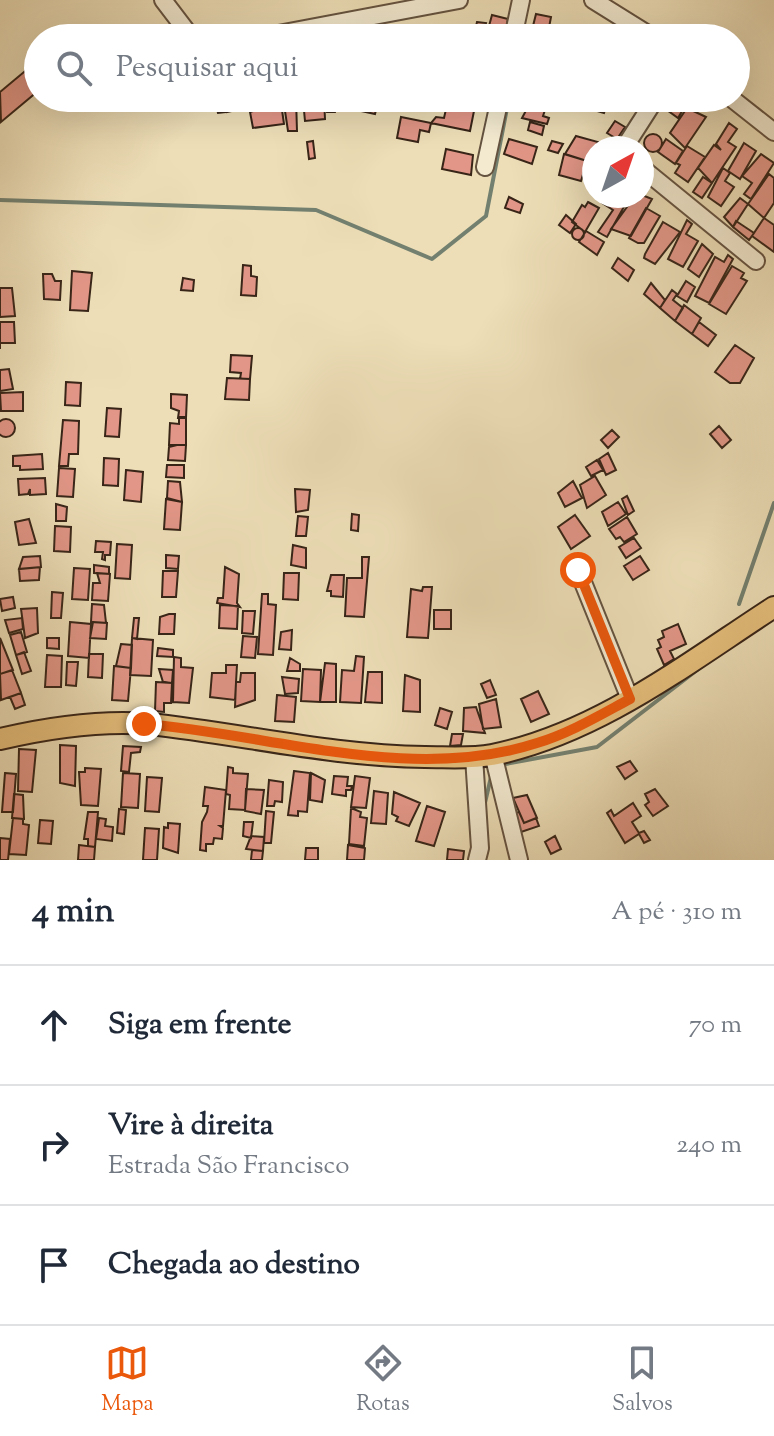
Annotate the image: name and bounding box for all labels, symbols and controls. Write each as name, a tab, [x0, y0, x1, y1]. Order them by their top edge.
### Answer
search box	[24, 24, 750, 112]
icon: search	[52, 46, 96, 90]
text: Pesquisar aqui	[116, 47, 298, 90]
north arrow	[582, 136, 654, 208]
route start	[560, 552, 596, 588]
route end	[126, 706, 162, 742]
text: 4 min	[32, 888, 114, 937]
text: A pé · 310 m	[611, 894, 742, 931]
icon: ahead	[32, 1003, 76, 1047]
text: Siga em frente	[108, 1004, 292, 1047]
text: 70 m	[689, 1007, 742, 1044]
text: Vire à direita	[108, 1105, 274, 1148]
icon: right	[32, 1123, 76, 1167]
text: 240 m	[676, 1127, 742, 1164]
text: Estrada São Francisco	[108, 1148, 349, 1185]
icon: arrive	[32, 1243, 76, 1287]
text: Chegada ao destino	[108, 1244, 360, 1287]
tab: Mapa	[101, 1341, 154, 1421]
tab: Rotas	[356, 1341, 410, 1421]
tab: Salvos	[612, 1341, 673, 1421]

